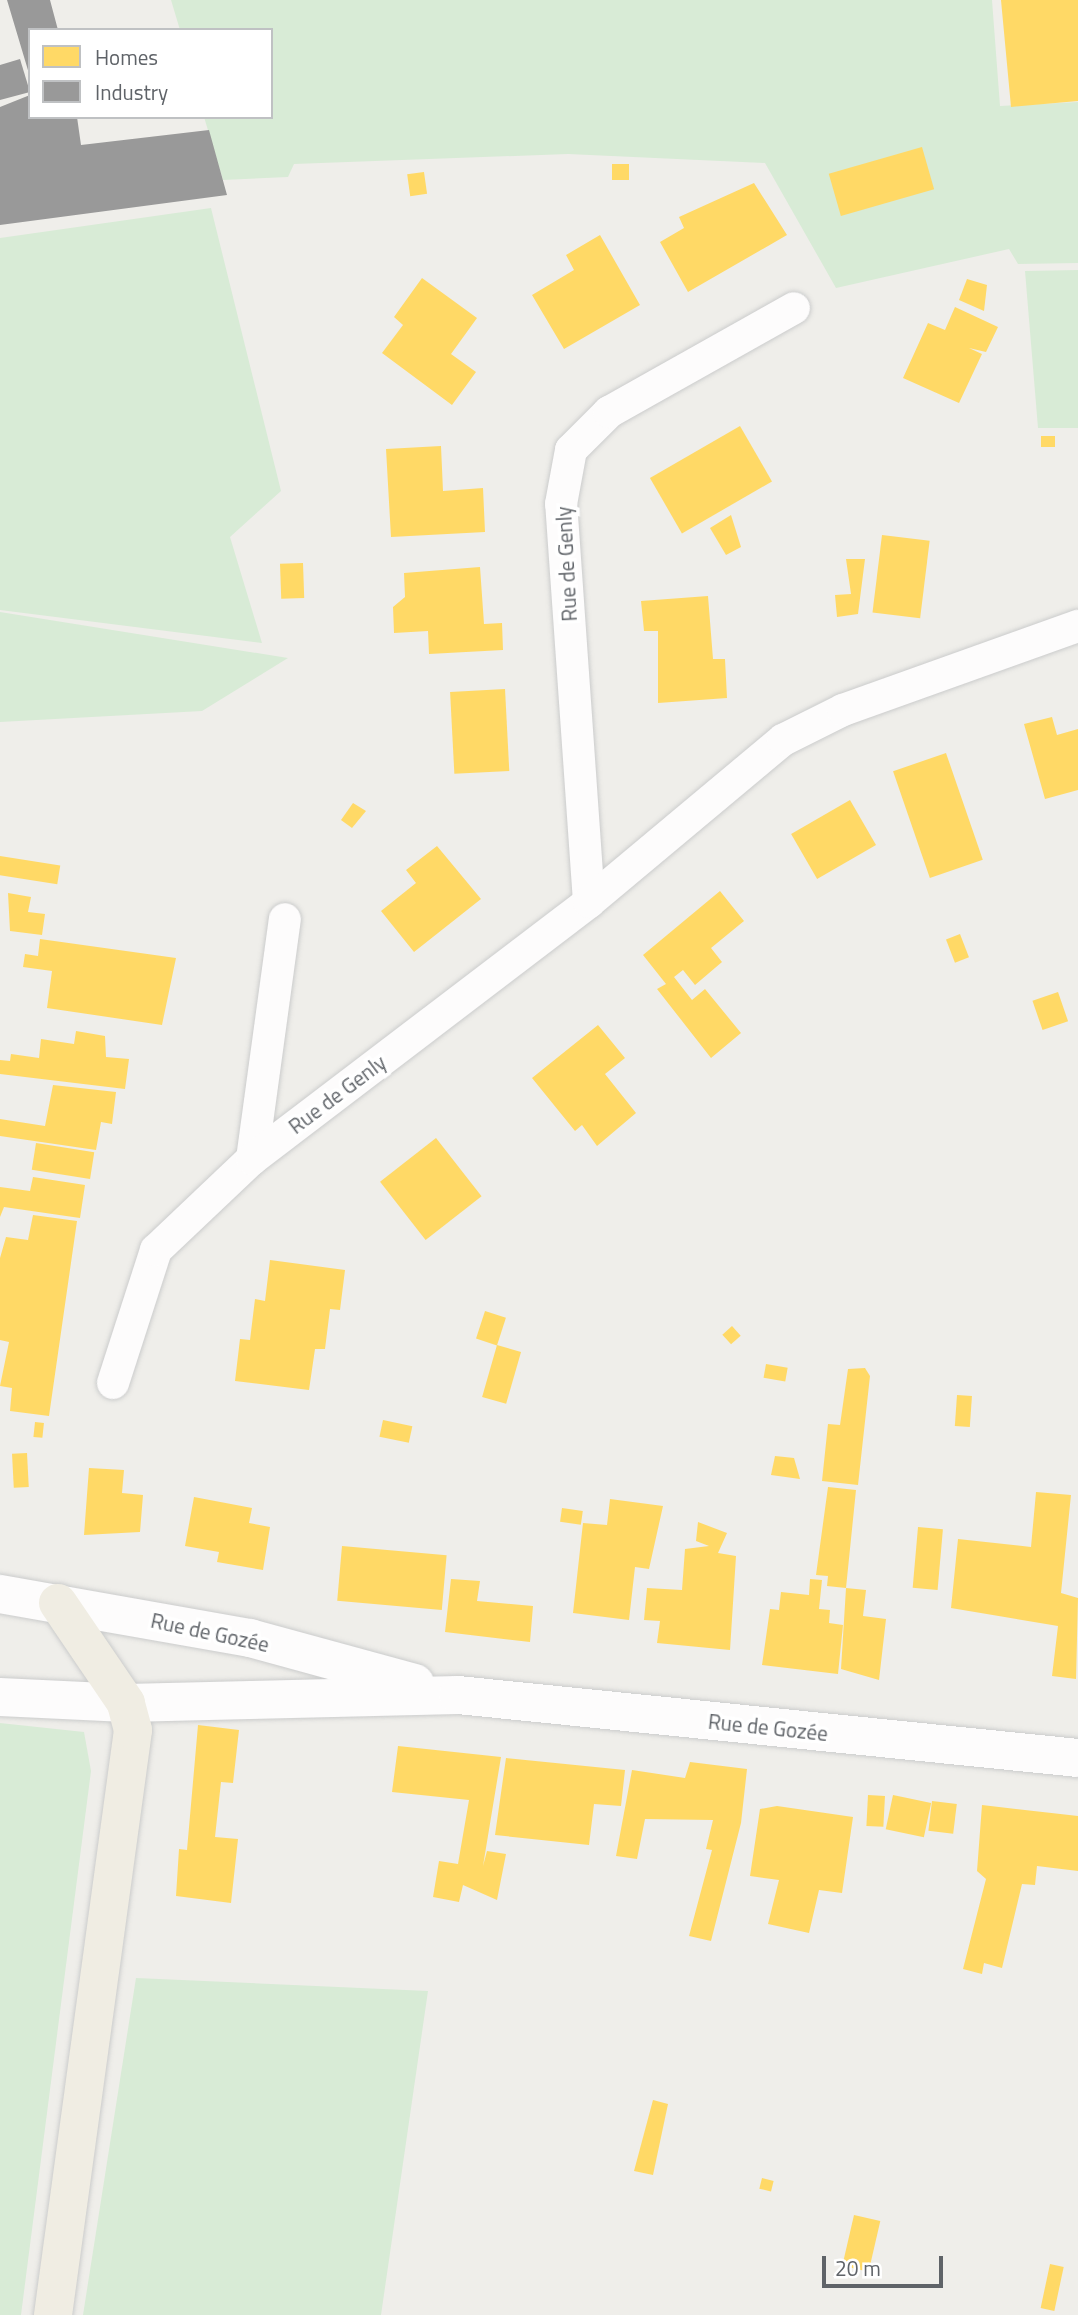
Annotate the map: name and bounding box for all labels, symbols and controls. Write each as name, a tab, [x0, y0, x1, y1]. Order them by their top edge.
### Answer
legend	[28, 28, 273, 119]
text: Homes	[95, 41, 158, 73]
text: Industry	[95, 76, 168, 108]
street label: Rue de Genly	[550, 506, 582, 622]
street label: Rue de Genly	[283, 1049, 391, 1139]
street label: Rue de Gozée	[149, 1607, 271, 1657]
street label: Rue de Gozée	[707, 1708, 829, 1746]
scale bar	[826, 2242, 947, 2286]
text: 20 m	[835, 2252, 881, 2284]

